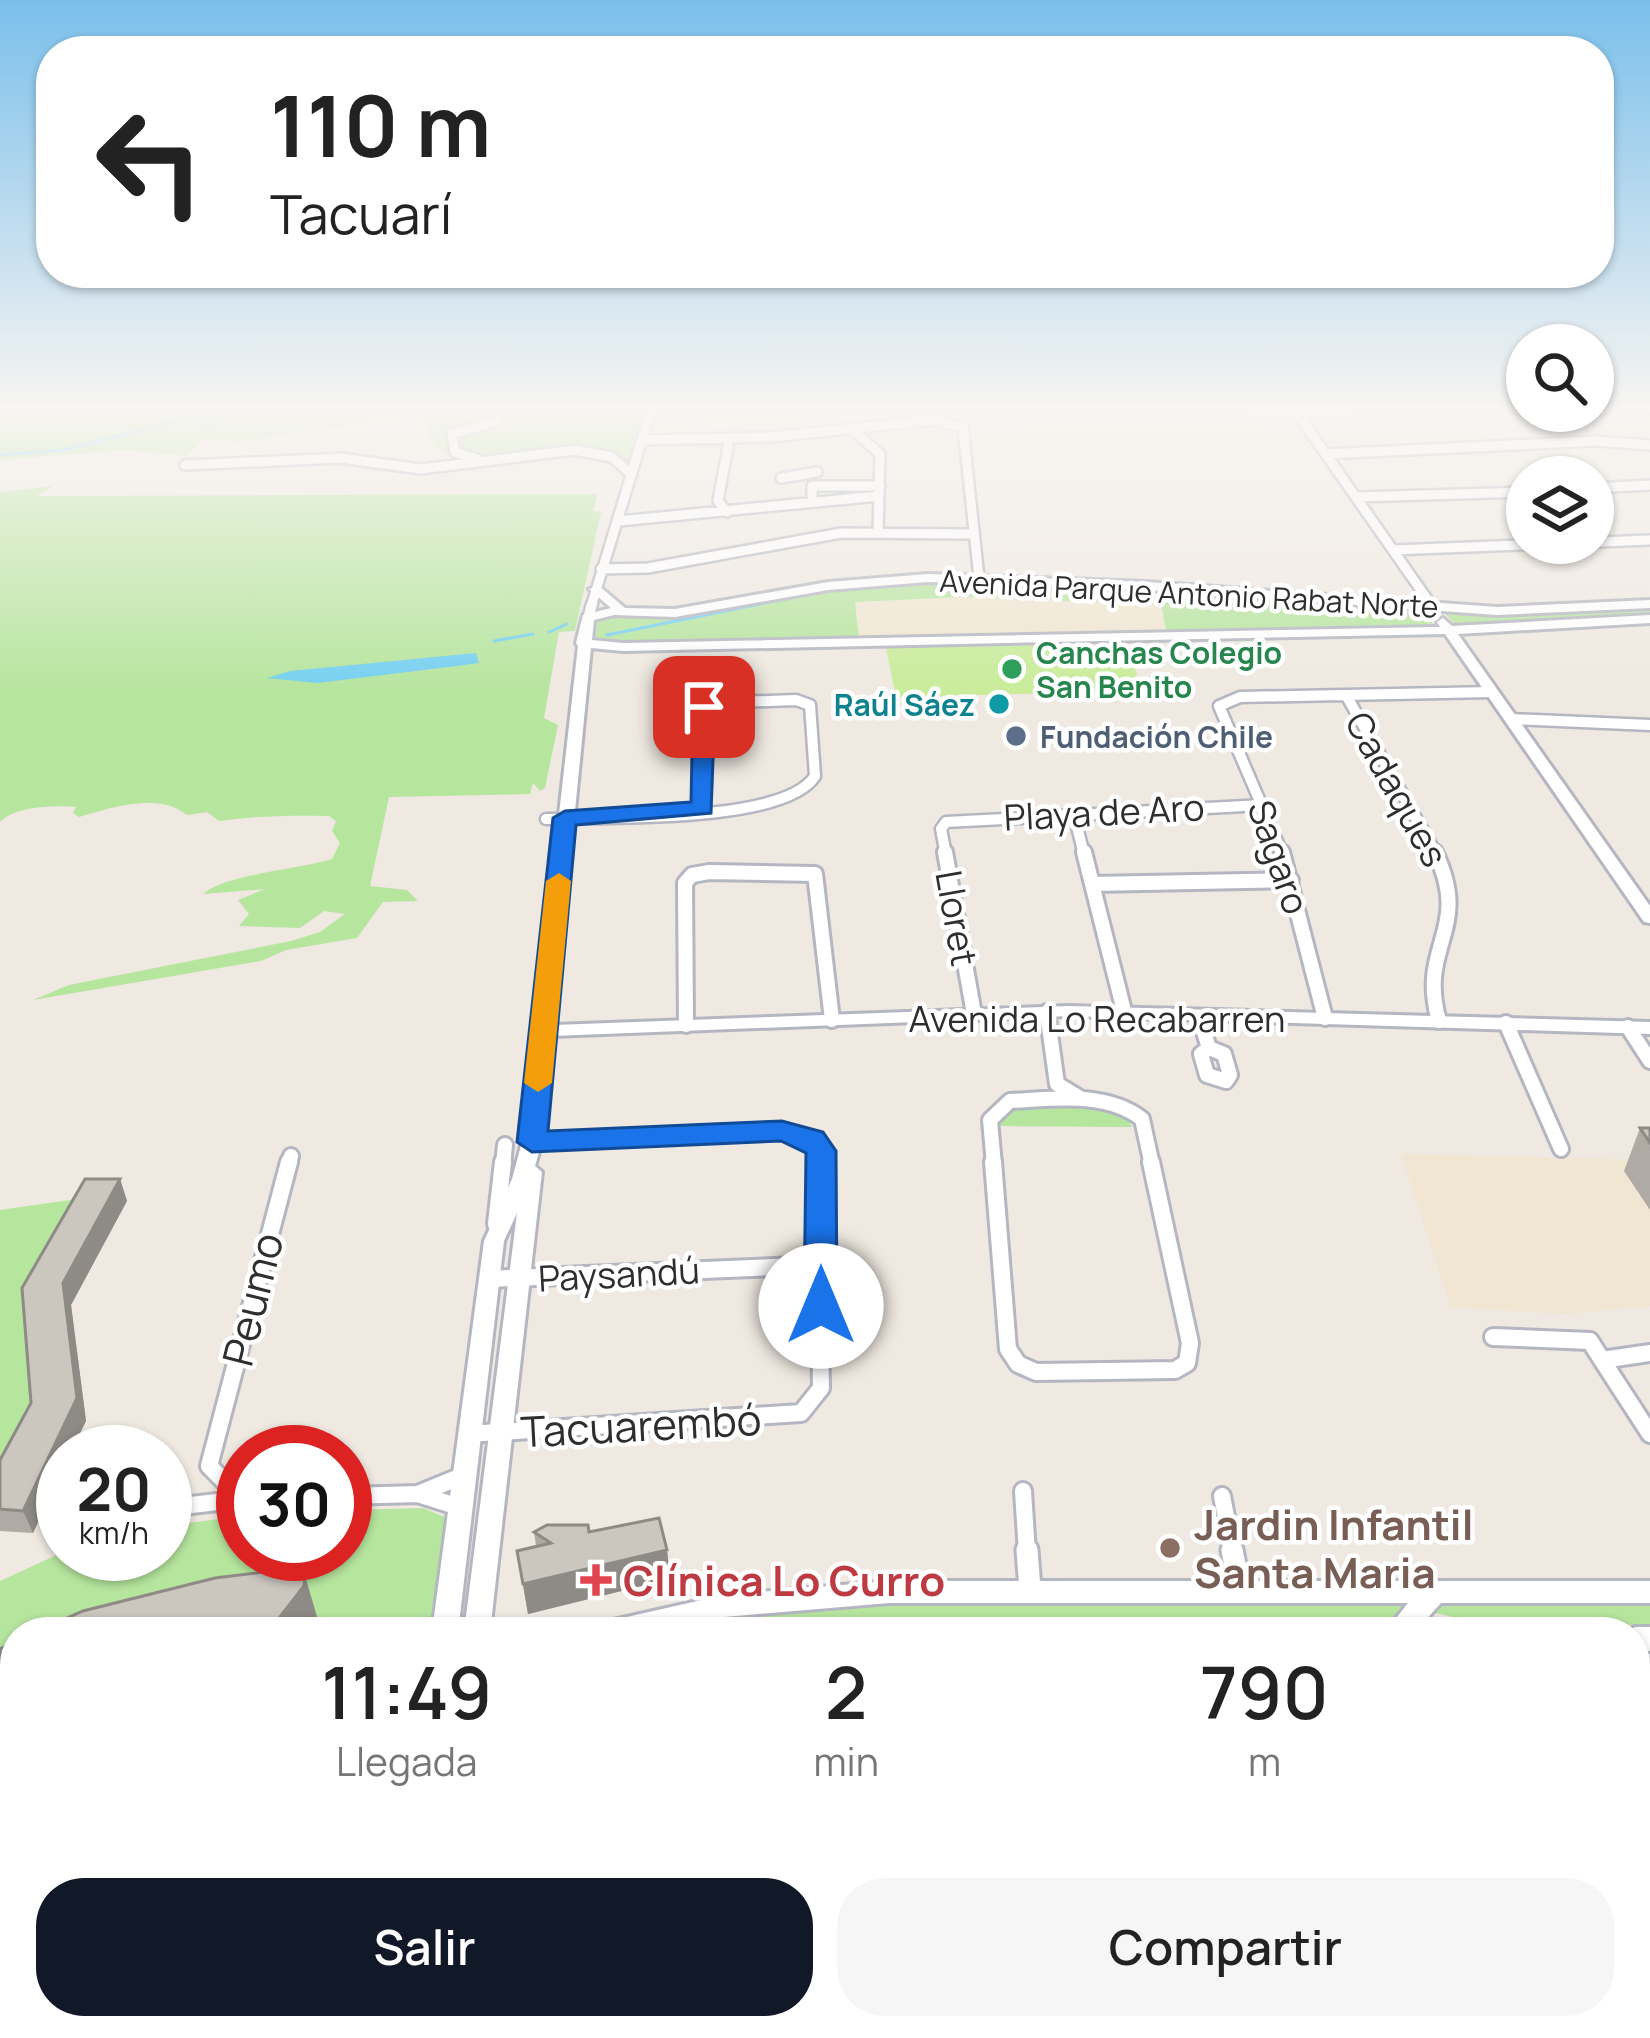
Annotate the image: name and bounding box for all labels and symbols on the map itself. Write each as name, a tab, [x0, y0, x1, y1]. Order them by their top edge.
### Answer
street label: Avenida Parque Antonio Rabat Norte	[939, 559, 1439, 627]
place label: Canchas Colegio San Benito	[1036, 632, 1282, 707]
pin	[653, 656, 755, 758]
marker: Canchas Colegio San Benito	[999, 656, 1025, 682]
place label: Raúl Sáez	[834, 684, 975, 725]
marker: Raúl Sáez	[986, 691, 1012, 717]
street label: Cadaques	[1334, 703, 1460, 875]
place label: Fundación Chile	[1040, 716, 1273, 757]
marker: Fundación Chile	[1003, 723, 1029, 749]
street label: Playa de Aro	[1002, 782, 1206, 842]
street label: Sagaro	[1237, 794, 1321, 920]
street label: Lloret	[925, 866, 989, 970]
street label: Avenida Lo Recabarren	[909, 994, 1285, 1043]
street label: Peumo	[208, 1226, 296, 1372]
position arrow	[758, 1243, 884, 1369]
street label: Paysandú	[537, 1245, 701, 1303]
street label: Tacuarembó	[519, 1390, 763, 1460]
speed limit sign: 30	[216, 1425, 372, 1581]
place label: Jardin Infantil Santa Maria	[1194, 1495, 1473, 1601]
marker: Jardin Infantil Santa Maria	[1157, 1535, 1183, 1561]
place label: Clínica Lo Curro	[623, 1551, 945, 1609]
marker: Clínica Lo Curro	[580, 1564, 612, 1596]

